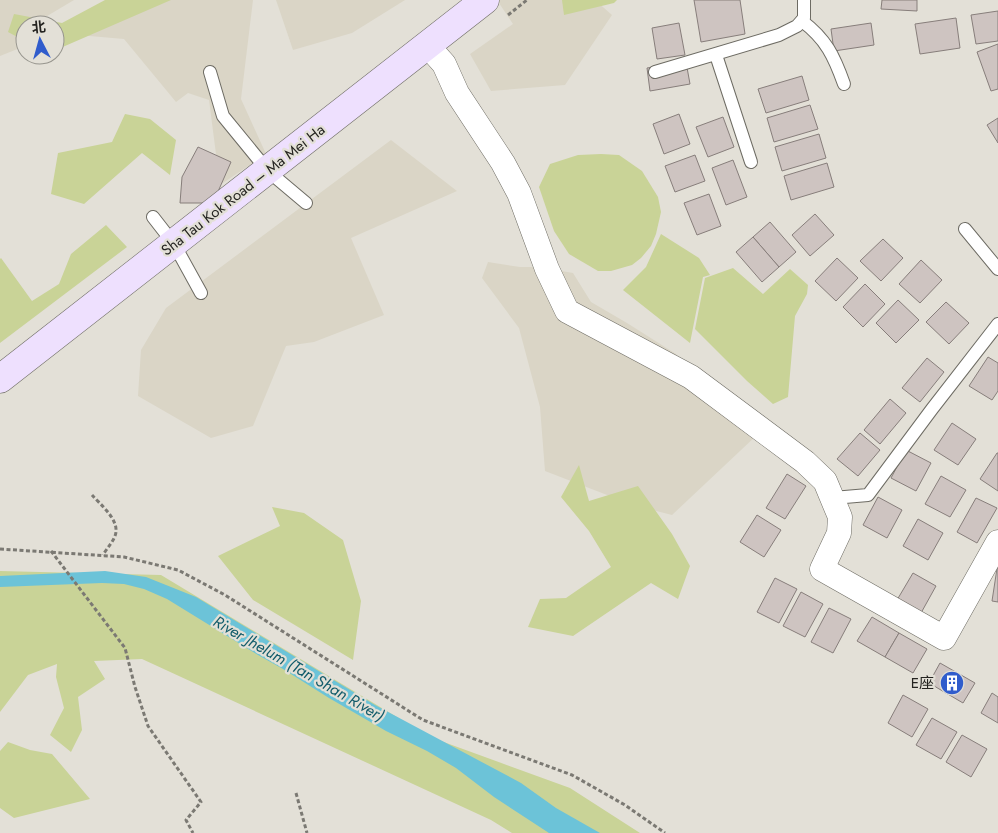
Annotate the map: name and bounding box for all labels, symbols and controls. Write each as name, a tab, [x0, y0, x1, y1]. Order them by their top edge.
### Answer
north arrow	[15, 15, 65, 65]
text: 北	[31, 16, 47, 38]
street label: Sha Tau Kok Road – Ma Mei Ha	[156, 119, 330, 261]
water label: River Jhelum (Tan Shan River)	[209, 610, 389, 727]
building icon: E座	[939, 670, 965, 696]
place label: E座	[911, 672, 934, 694]

